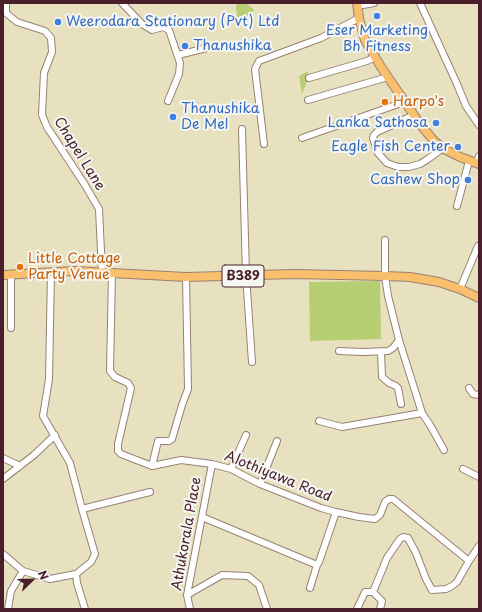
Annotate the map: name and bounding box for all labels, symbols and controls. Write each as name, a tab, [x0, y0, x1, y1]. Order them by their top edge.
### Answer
marker: Eser Marketing Bh Fitness	[372, 11, 382, 21]
place label: Weerodara Stationary (Pvt) Ltd	[66, 14, 279, 30]
marker: Weerodara Stationary (Pvt) Ltd	[53, 17, 63, 27]
place label: Eser Marketing Bh Fitness	[326, 23, 428, 56]
place label: Thanushika	[193, 38, 272, 54]
marker: Thanushika	[180, 41, 190, 51]
place label: Harpo's	[393, 94, 444, 110]
marker: Harpo's	[380, 97, 390, 107]
place label: Thanushika De Mel	[181, 101, 260, 134]
marker: Thanushika De Mel	[168, 112, 178, 122]
street label: Chapel Lane	[50, 114, 108, 194]
place label: Lanka Sathosa	[328, 115, 428, 131]
marker: Lanka Sathosa	[431, 118, 441, 128]
place label: Eagle Fish Center	[331, 139, 450, 155]
marker: Eagle Fish Center	[453, 142, 463, 152]
place label: Cashew Shop	[370, 172, 460, 188]
marker: Cashew Shop	[463, 175, 473, 185]
place label: Little Cottage Party Venue	[28, 251, 121, 284]
marker: Little Cottage Party Venue	[15, 262, 25, 272]
road number: B389	[222, 265, 264, 287]
street label: Alothiyawa Road	[222, 448, 334, 506]
street label: Athukorala Place	[169, 476, 205, 592]
north arrow	[12, 560, 52, 600]
text: N	[34, 568, 53, 582]

